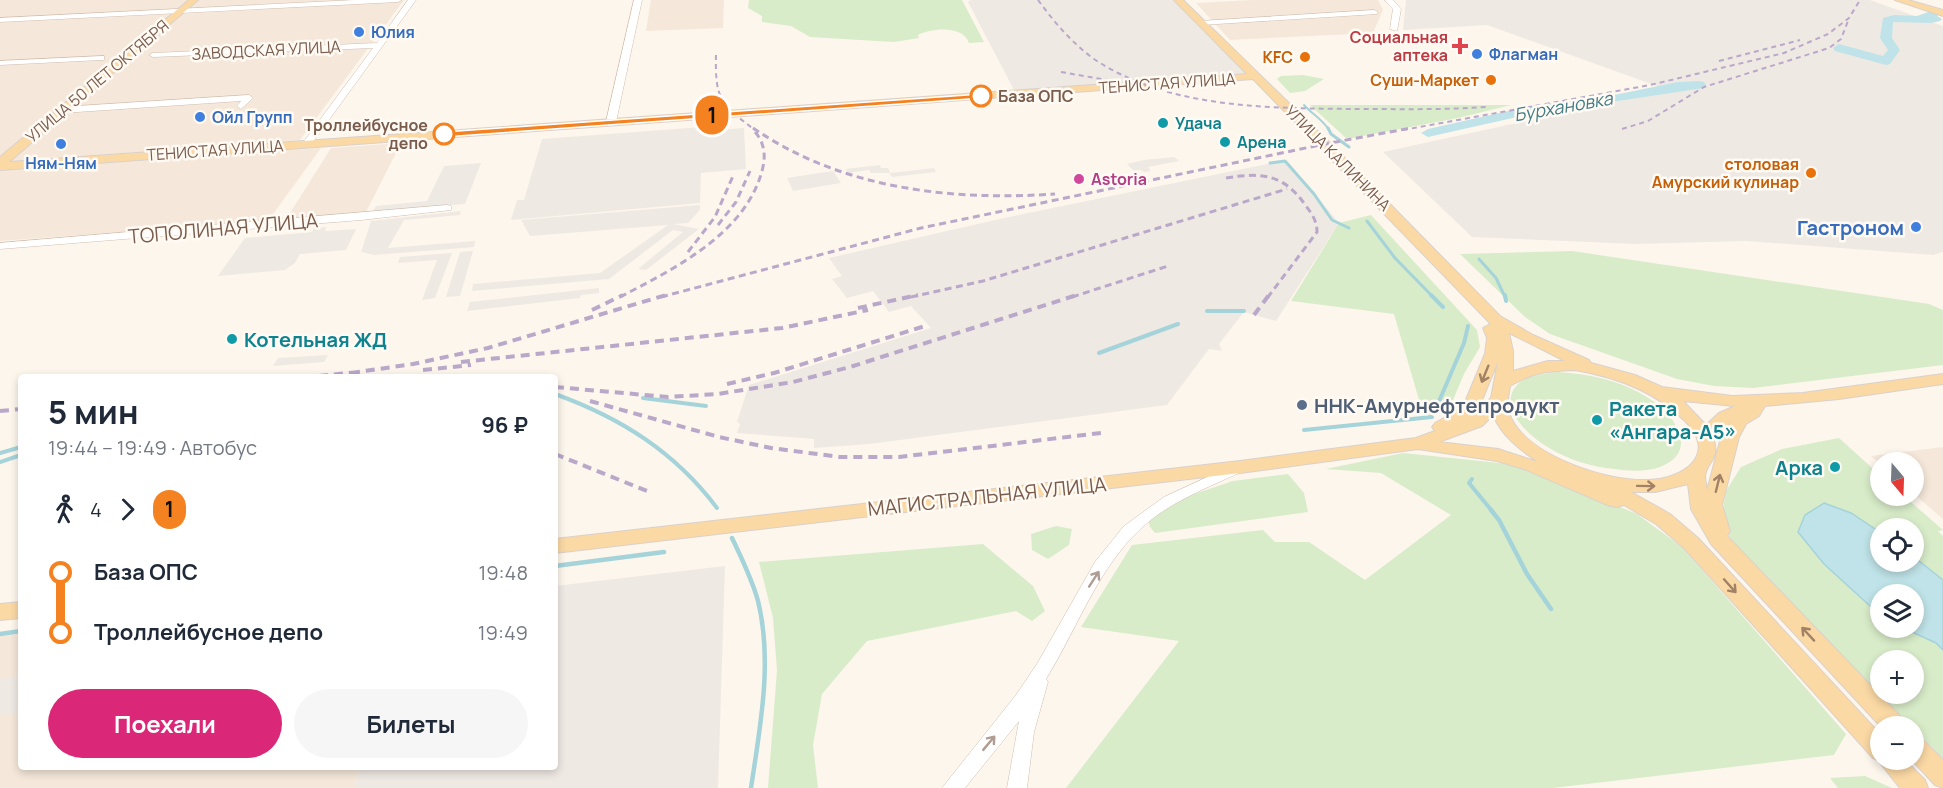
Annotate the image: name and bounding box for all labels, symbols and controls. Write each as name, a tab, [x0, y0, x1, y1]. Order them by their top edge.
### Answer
street label: УЛИЦА 50 ЛЕТ ОКТЯБРЯ	[21, 15, 173, 147]
place label: Юлия	[371, 21, 415, 43]
marker: Юлия	[352, 25, 366, 39]
place label: Социальная аптека	[1350, 26, 1448, 66]
street label: ЗАВОДСКАЯ УЛИЦА	[191, 35, 341, 65]
marker: Социальная аптека	[1453, 39, 1467, 53]
place label: Флагман	[1489, 43, 1558, 65]
place label: KFC	[1262, 46, 1293, 68]
marker: Флагман	[1470, 47, 1484, 61]
marker: KFC	[1298, 50, 1312, 64]
street label: ТЕНИСТАЯ УЛИЦА	[1098, 67, 1236, 99]
place label: Суши-Маркет	[1370, 69, 1479, 91]
marker: Суши-Маркет	[1484, 73, 1498, 87]
marker: База ОПС	[970, 85, 992, 107]
place label: База ОПС	[998, 85, 1074, 107]
water label: Бурхановка	[1512, 85, 1615, 126]
line badge: 1	[692, 96, 732, 134]
street label: УЛИЦА КАЛИНИНА	[1280, 100, 1396, 216]
text: 1	[707, 101, 717, 129]
place label: Ойл Групп	[212, 106, 292, 128]
marker: Ойл Групп	[193, 110, 207, 124]
place label: Удача	[1175, 112, 1222, 134]
place label: Троллейбусное депо	[304, 114, 428, 154]
marker: Удача	[1156, 116, 1170, 130]
marker: Троллейбусное депо	[433, 123, 455, 145]
place label: Арена	[1237, 131, 1286, 153]
street label: ТЕНИСТАЯ УЛИЦА	[146, 134, 284, 166]
marker: Арена	[1218, 135, 1232, 149]
marker: Ням-Ням	[54, 137, 68, 151]
place label: Ням-Ням	[25, 152, 97, 174]
place label: столовая Амурский кулинар	[1652, 153, 1799, 193]
marker: столовая Амурский кулинар	[1804, 166, 1818, 180]
place label: Astoria	[1091, 168, 1147, 190]
marker: Astoria	[1072, 172, 1086, 186]
street label: ТОПОЛИНАЯ УЛИЦА	[127, 206, 319, 250]
place label: Гастроном	[1797, 214, 1904, 241]
marker: Гастроном	[1909, 220, 1923, 234]
place label: Котельная ЖД	[244, 326, 387, 353]
marker: Котельная ЖД	[225, 332, 239, 346]
one-way arrow	[1479, 364, 1490, 383]
text: 5 мин	[48, 389, 138, 434]
place label: ННК-Амурнефтепродукт	[1314, 392, 1560, 419]
place label: Ракета «Ангара-А5»	[1609, 395, 1736, 445]
marker: ННК-Амурнефтепродукт	[1295, 398, 1309, 412]
text: 96 ₽	[481, 410, 528, 440]
marker: Ракета «Ангара-А5»	[1590, 413, 1604, 427]
text: 19:44 – 19:49 · Автобус	[48, 434, 257, 461]
north arrow	[1870, 452, 1924, 506]
map controls	[1870, 452, 1924, 770]
place label: Арка	[1775, 454, 1823, 481]
marker: Арка	[1828, 460, 1842, 474]
street label: МАГИСТРАЛЬНАЯ УЛИЦА	[866, 470, 1108, 522]
one-way arrow	[1713, 473, 1725, 492]
one-way arrow	[1635, 480, 1655, 491]
icon: walk	[48, 493, 81, 526]
icon: forward	[111, 493, 144, 526]
text: 1	[165, 495, 174, 523]
text: 4	[90, 496, 102, 523]
button: locate	[1870, 518, 1924, 572]
text: База ОПС	[94, 557, 198, 587]
text: 19:48	[478, 559, 528, 586]
one-way arrow	[1088, 571, 1100, 588]
one-way arrow	[1723, 578, 1737, 593]
button: layers	[1870, 584, 1924, 638]
text: Троллейбусное депо	[94, 617, 323, 647]
text: 19:49	[478, 619, 528, 646]
one-way arrow	[1801, 627, 1815, 642]
button: +	[1870, 650, 1924, 704]
button: Поехали	[48, 689, 282, 758]
button: Билеты	[294, 689, 528, 758]
button: −	[1870, 716, 1924, 770]
one-way arrow	[983, 735, 996, 751]

